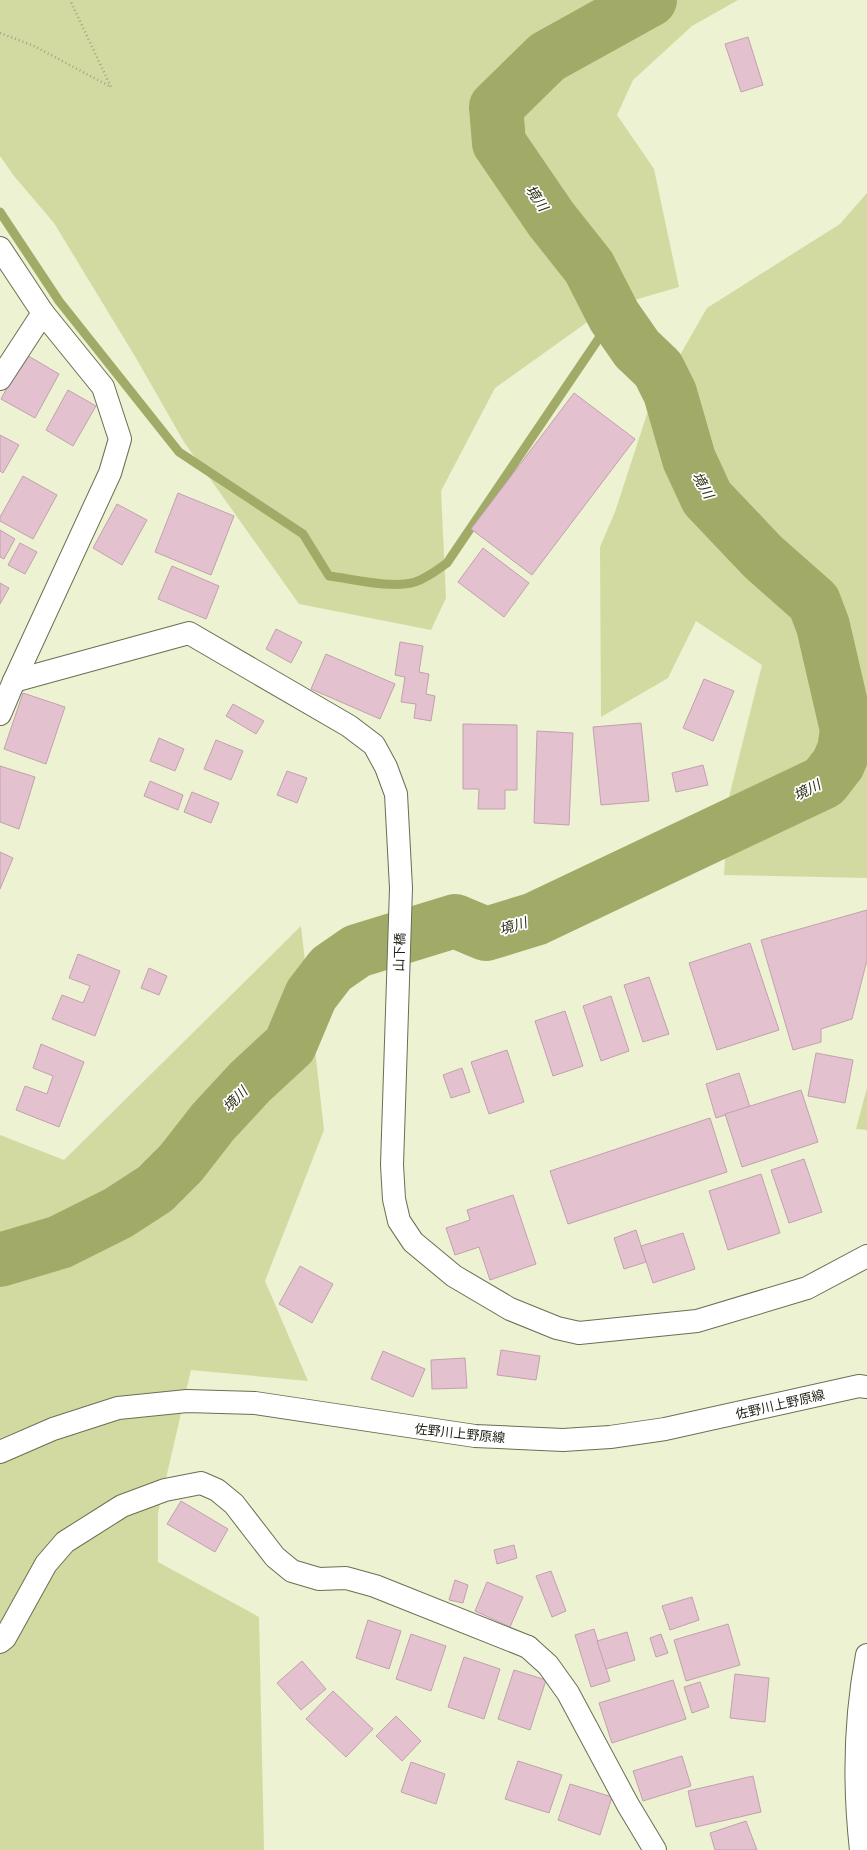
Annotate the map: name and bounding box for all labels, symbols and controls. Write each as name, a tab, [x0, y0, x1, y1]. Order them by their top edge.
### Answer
water label: 境川	[523, 182, 553, 216]
water label: 境川	[689, 469, 718, 503]
water label: 境川	[791, 776, 825, 803]
water label: 境川	[497, 914, 531, 938]
street label: 山下橋	[391, 932, 407, 972]
water label: 境川	[219, 1082, 252, 1115]
street label: 佐野川上野原線	[734, 1387, 826, 1421]
street label: 佐野川上野原線	[414, 1421, 506, 1445]

